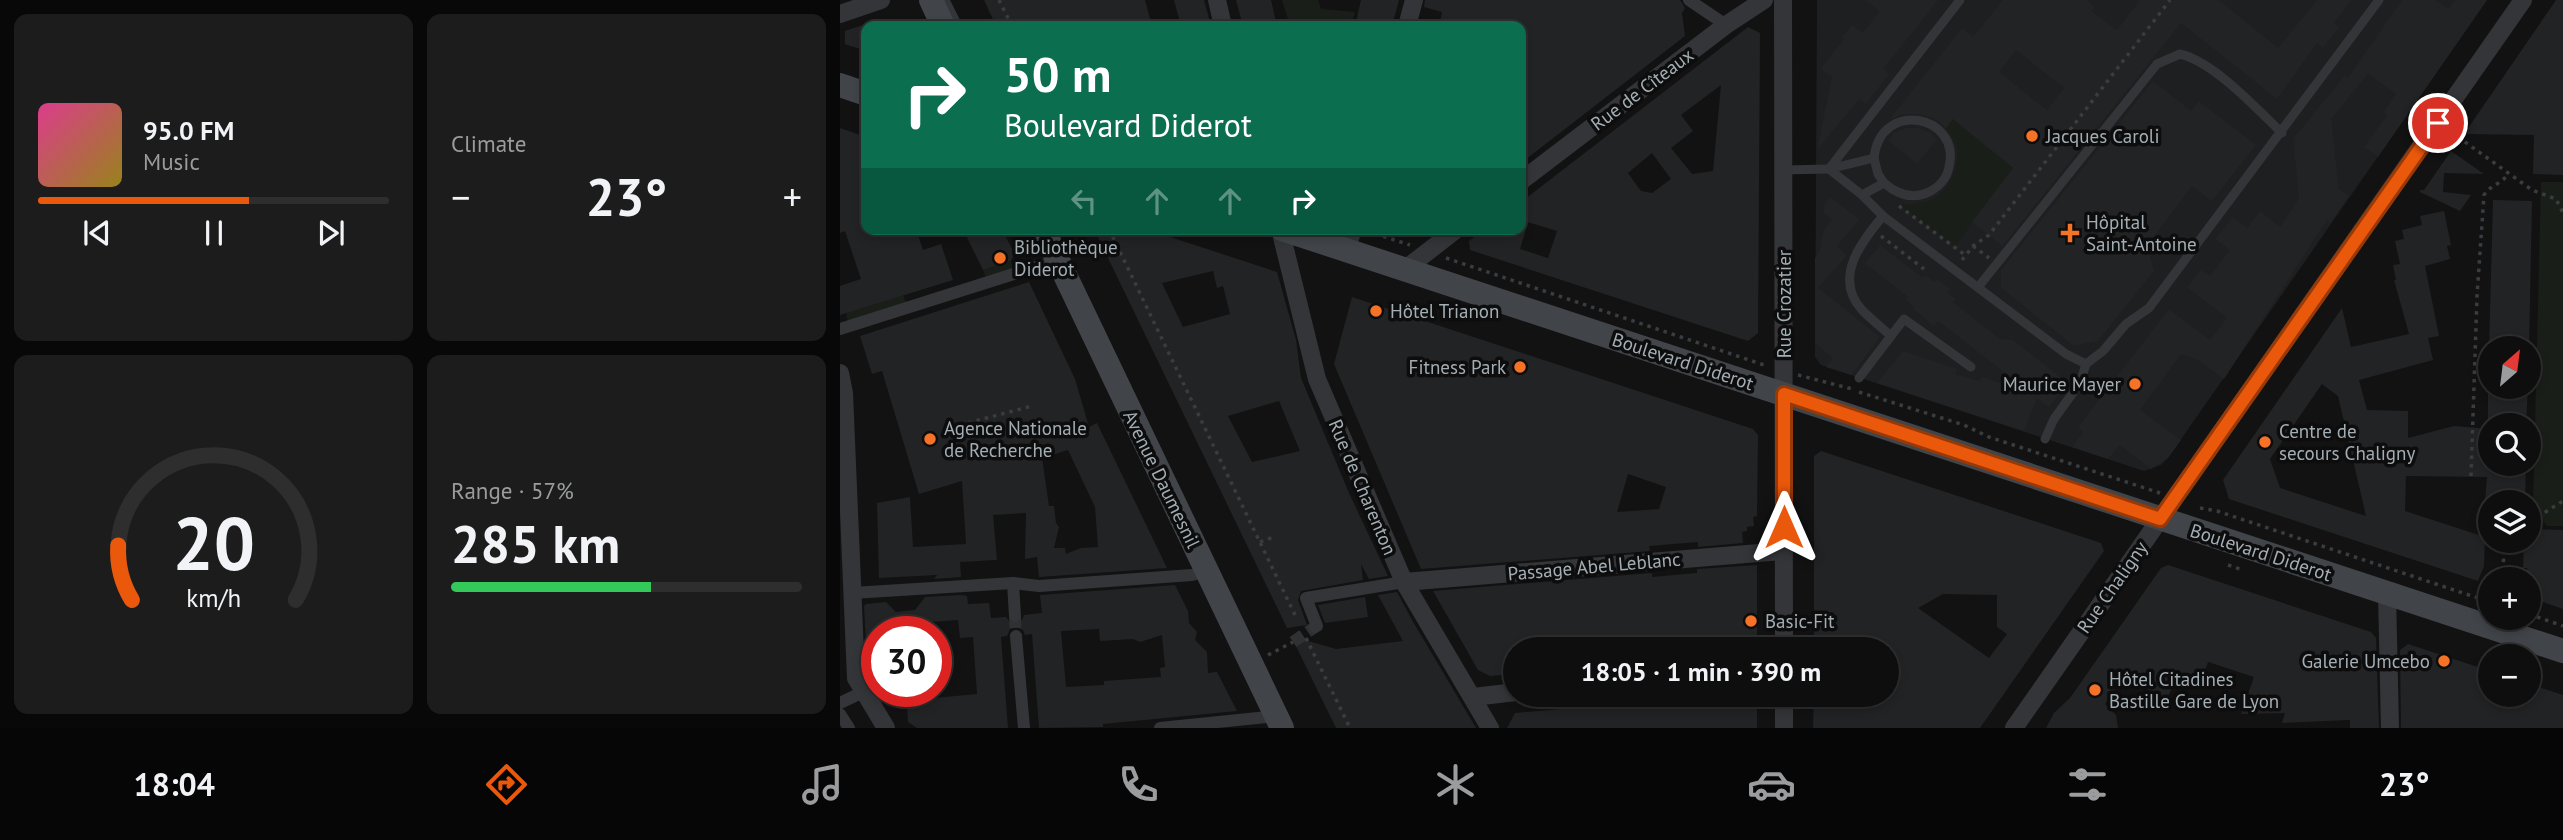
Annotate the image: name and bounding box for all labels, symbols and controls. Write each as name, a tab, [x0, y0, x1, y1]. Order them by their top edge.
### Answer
text: 50 m	[1004, 42, 1111, 106]
street label: Rue de Cîteaux	[1586, 42, 1698, 135]
icon: right	[889, 49, 980, 140]
pin	[2408, 93, 2468, 153]
text: Boulevard Diderot	[1004, 104, 1252, 146]
icon: arrive	[2419, 104, 2457, 142]
text: 95.0 FM	[143, 114, 234, 147]
place label: Jacques Caroli	[2045, 124, 2160, 148]
marker: Jacques Caroli	[2024, 128, 2040, 144]
text: Climate	[451, 129, 526, 158]
text: Music	[143, 147, 200, 176]
text: 23°	[586, 163, 667, 230]
text: −	[451, 172, 470, 221]
text: +	[783, 172, 802, 221]
icon: left	[1065, 182, 1103, 220]
icon: ahead	[1138, 182, 1176, 220]
icon: ahead	[1211, 182, 1249, 220]
icon: right	[1284, 182, 1322, 220]
place label: Hôpital Saint-Antoine	[2086, 210, 2197, 256]
icon: previous	[78, 214, 116, 252]
icon: pause	[195, 214, 233, 252]
icon: next	[312, 214, 350, 252]
marker: Hôpital Saint-Antoine	[2060, 223, 2080, 243]
place label: Bibliothèque Diderot	[1014, 235, 1118, 281]
street label: Rue Crozatier	[1772, 249, 1796, 358]
marker: Bibliothèque Diderot	[992, 250, 1008, 266]
place label: Hôtel Trianon	[1390, 299, 1499, 323]
marker: Hôtel Trianon	[1368, 303, 1384, 319]
street label: Boulevard Diderot	[1609, 327, 1757, 395]
north arrow	[2478, 336, 2541, 399]
map controls	[2478, 336, 2541, 707]
place label: Fitness Park	[1409, 355, 1506, 379]
marker: Fitness Park	[1512, 359, 1528, 375]
place label: Maurice Mayer	[2003, 372, 2122, 396]
marker: Maurice Mayer	[2127, 376, 2143, 392]
street label: Avenue Daumesnil	[1118, 406, 1206, 552]
button: search	[2478, 413, 2541, 476]
place label: Agence Nationale de Recherche	[944, 416, 1087, 462]
street label: Rue de Charenton	[1324, 416, 1402, 558]
place label: Centre de secours Chaligny	[2279, 419, 2415, 465]
marker: Agence Nationale de Recherche	[922, 431, 938, 447]
marker: Centre de secours Chaligny	[2257, 434, 2273, 450]
text: Range · 57%	[451, 476, 574, 505]
position arrow	[1747, 490, 1821, 564]
button: layers	[2478, 490, 2541, 553]
text: 20	[172, 497, 255, 591]
text: 285 km	[451, 510, 620, 577]
street label: Boulevard Diderot	[2187, 518, 2335, 586]
street label: Rue Chaligny	[2072, 536, 2153, 638]
street label: Passage Abel Leblanc	[1507, 546, 1681, 586]
button: +	[2478, 567, 2541, 630]
text: km/h	[186, 582, 241, 614]
place label: Basic-Fit	[1765, 609, 1835, 633]
marker: Basic-Fit	[1743, 613, 1759, 629]
speed limit sign: 30	[861, 616, 952, 707]
button: −	[2478, 644, 2541, 707]
place label: Galerie Umcebo	[2301, 649, 2430, 673]
marker: Galerie Umcebo	[2436, 653, 2452, 669]
text: 18:05 · 1 min · 390 m	[1581, 655, 1821, 688]
place label: Hôtel Citadines Bastille Gare de Lyon	[2109, 667, 2279, 713]
marker: Hôtel Citadines Bastille Gare de Lyon	[2087, 682, 2103, 698]
icon: directions	[482, 760, 531, 809]
icon: music	[798, 760, 847, 809]
icon: phone	[1114, 760, 1163, 809]
icon: climate	[1431, 760, 1480, 809]
icon: car	[1747, 760, 1796, 809]
icon: filters	[2063, 760, 2112, 809]
text: 18:04	[134, 763, 215, 805]
text: 23°	[2379, 763, 2429, 805]

